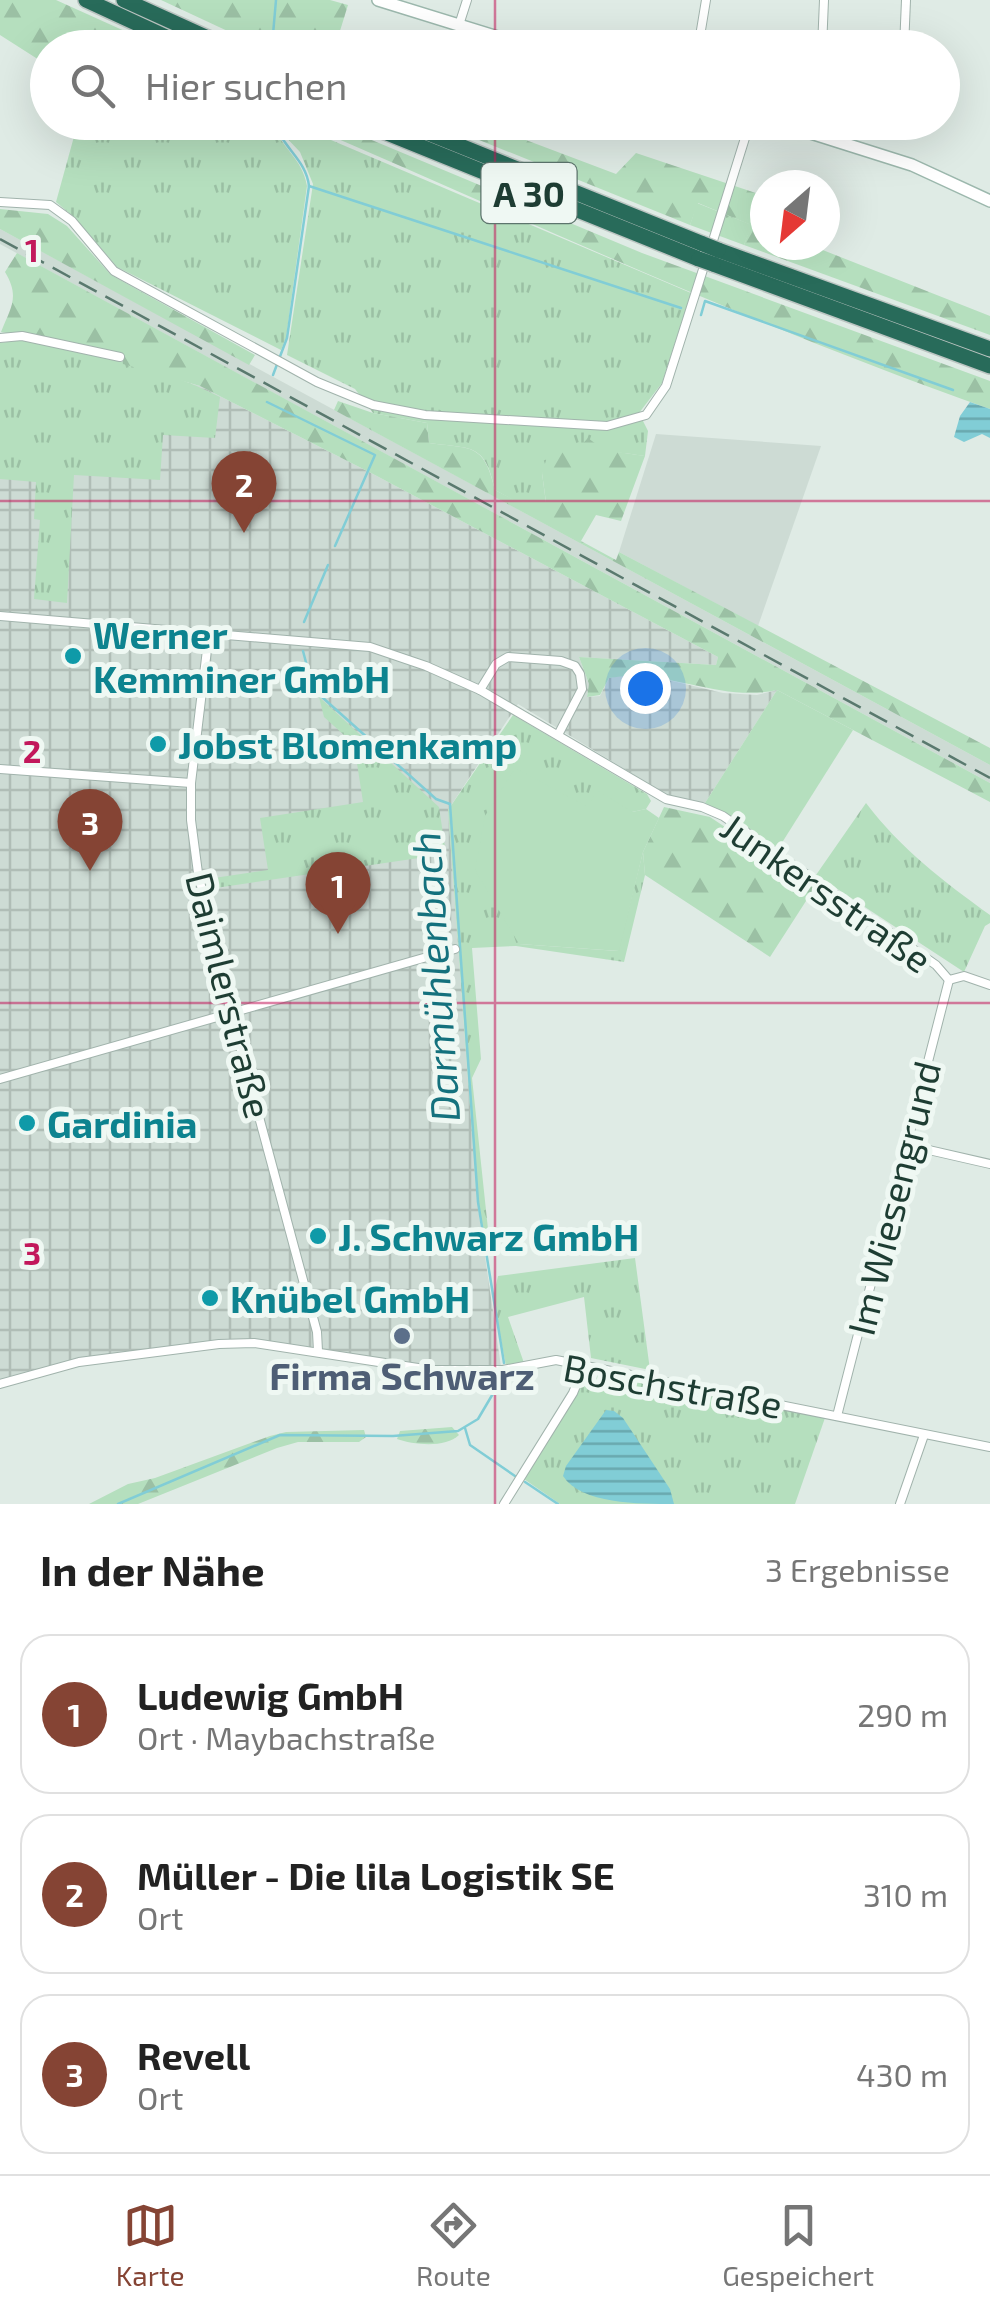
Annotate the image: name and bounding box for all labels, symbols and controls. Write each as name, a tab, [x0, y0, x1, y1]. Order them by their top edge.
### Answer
search box	[30, 30, 960, 140]
icon: search	[65, 58, 120, 113]
text: Hier suchen	[145, 62, 347, 108]
road number: A 30	[482, 163, 576, 223]
north arrow	[750, 170, 840, 260]
text: 1	[25, 230, 39, 268]
pin: 2	[212, 450, 276, 533]
place label: Werner Kemminer GmbH	[93, 611, 390, 701]
marker: Werner Kemminer GmbH	[62, 645, 84, 667]
your location	[620, 663, 671, 714]
place label: Jobst Blomenkamp	[178, 721, 517, 767]
text: 2	[23, 731, 41, 769]
marker: Jobst Blomenkamp	[147, 733, 169, 755]
pin: 3	[58, 788, 122, 871]
street label: Junkersstraße	[713, 803, 941, 981]
water label: Darmühlenbach	[400, 830, 468, 1124]
pin: 1	[306, 852, 370, 934]
street label: Daimlerstraße	[177, 867, 283, 1123]
street label: Im Wiesengrund	[837, 1056, 949, 1340]
place label: Gardinia	[47, 1100, 197, 1146]
marker: Gardinia	[16, 1112, 38, 1134]
place label: J. Schwarz GmbH	[338, 1213, 639, 1259]
marker: J. Schwarz GmbH	[307, 1225, 329, 1247]
text: 3	[23, 1233, 41, 1271]
place label: Knübel GmbH	[230, 1275, 470, 1321]
marker: Knübel GmbH	[199, 1287, 221, 1309]
marker: Firma Schwarz	[391, 1325, 413, 1347]
street label: Boschstraße	[560, 1343, 786, 1427]
place label: Firma Schwarz	[269, 1352, 535, 1398]
text: In der Nähe	[40, 1544, 265, 1594]
text: 3 Ergebnisse	[765, 1550, 950, 1588]
text: Ludewig GmbH	[137, 1672, 404, 1718]
text: 1	[68, 1695, 81, 1733]
text: 290 m	[857, 1695, 948, 1733]
text: Ort · Maybachstraße	[137, 1718, 435, 1756]
text: Müller - Die lila Logistik SE	[137, 1852, 615, 1898]
text: 2	[65, 1875, 84, 1913]
text: 310 m	[863, 1875, 948, 1913]
text: Ort	[137, 1898, 183, 1936]
text: Revell	[137, 2032, 250, 2078]
text: 3	[65, 2055, 84, 2093]
text: 430 m	[856, 2055, 948, 2093]
text: Ort	[137, 2078, 183, 2116]
tab: Karte	[116, 2198, 185, 2292]
tab: Route	[416, 2198, 491, 2292]
tab: Gespeichert	[722, 2198, 874, 2292]

